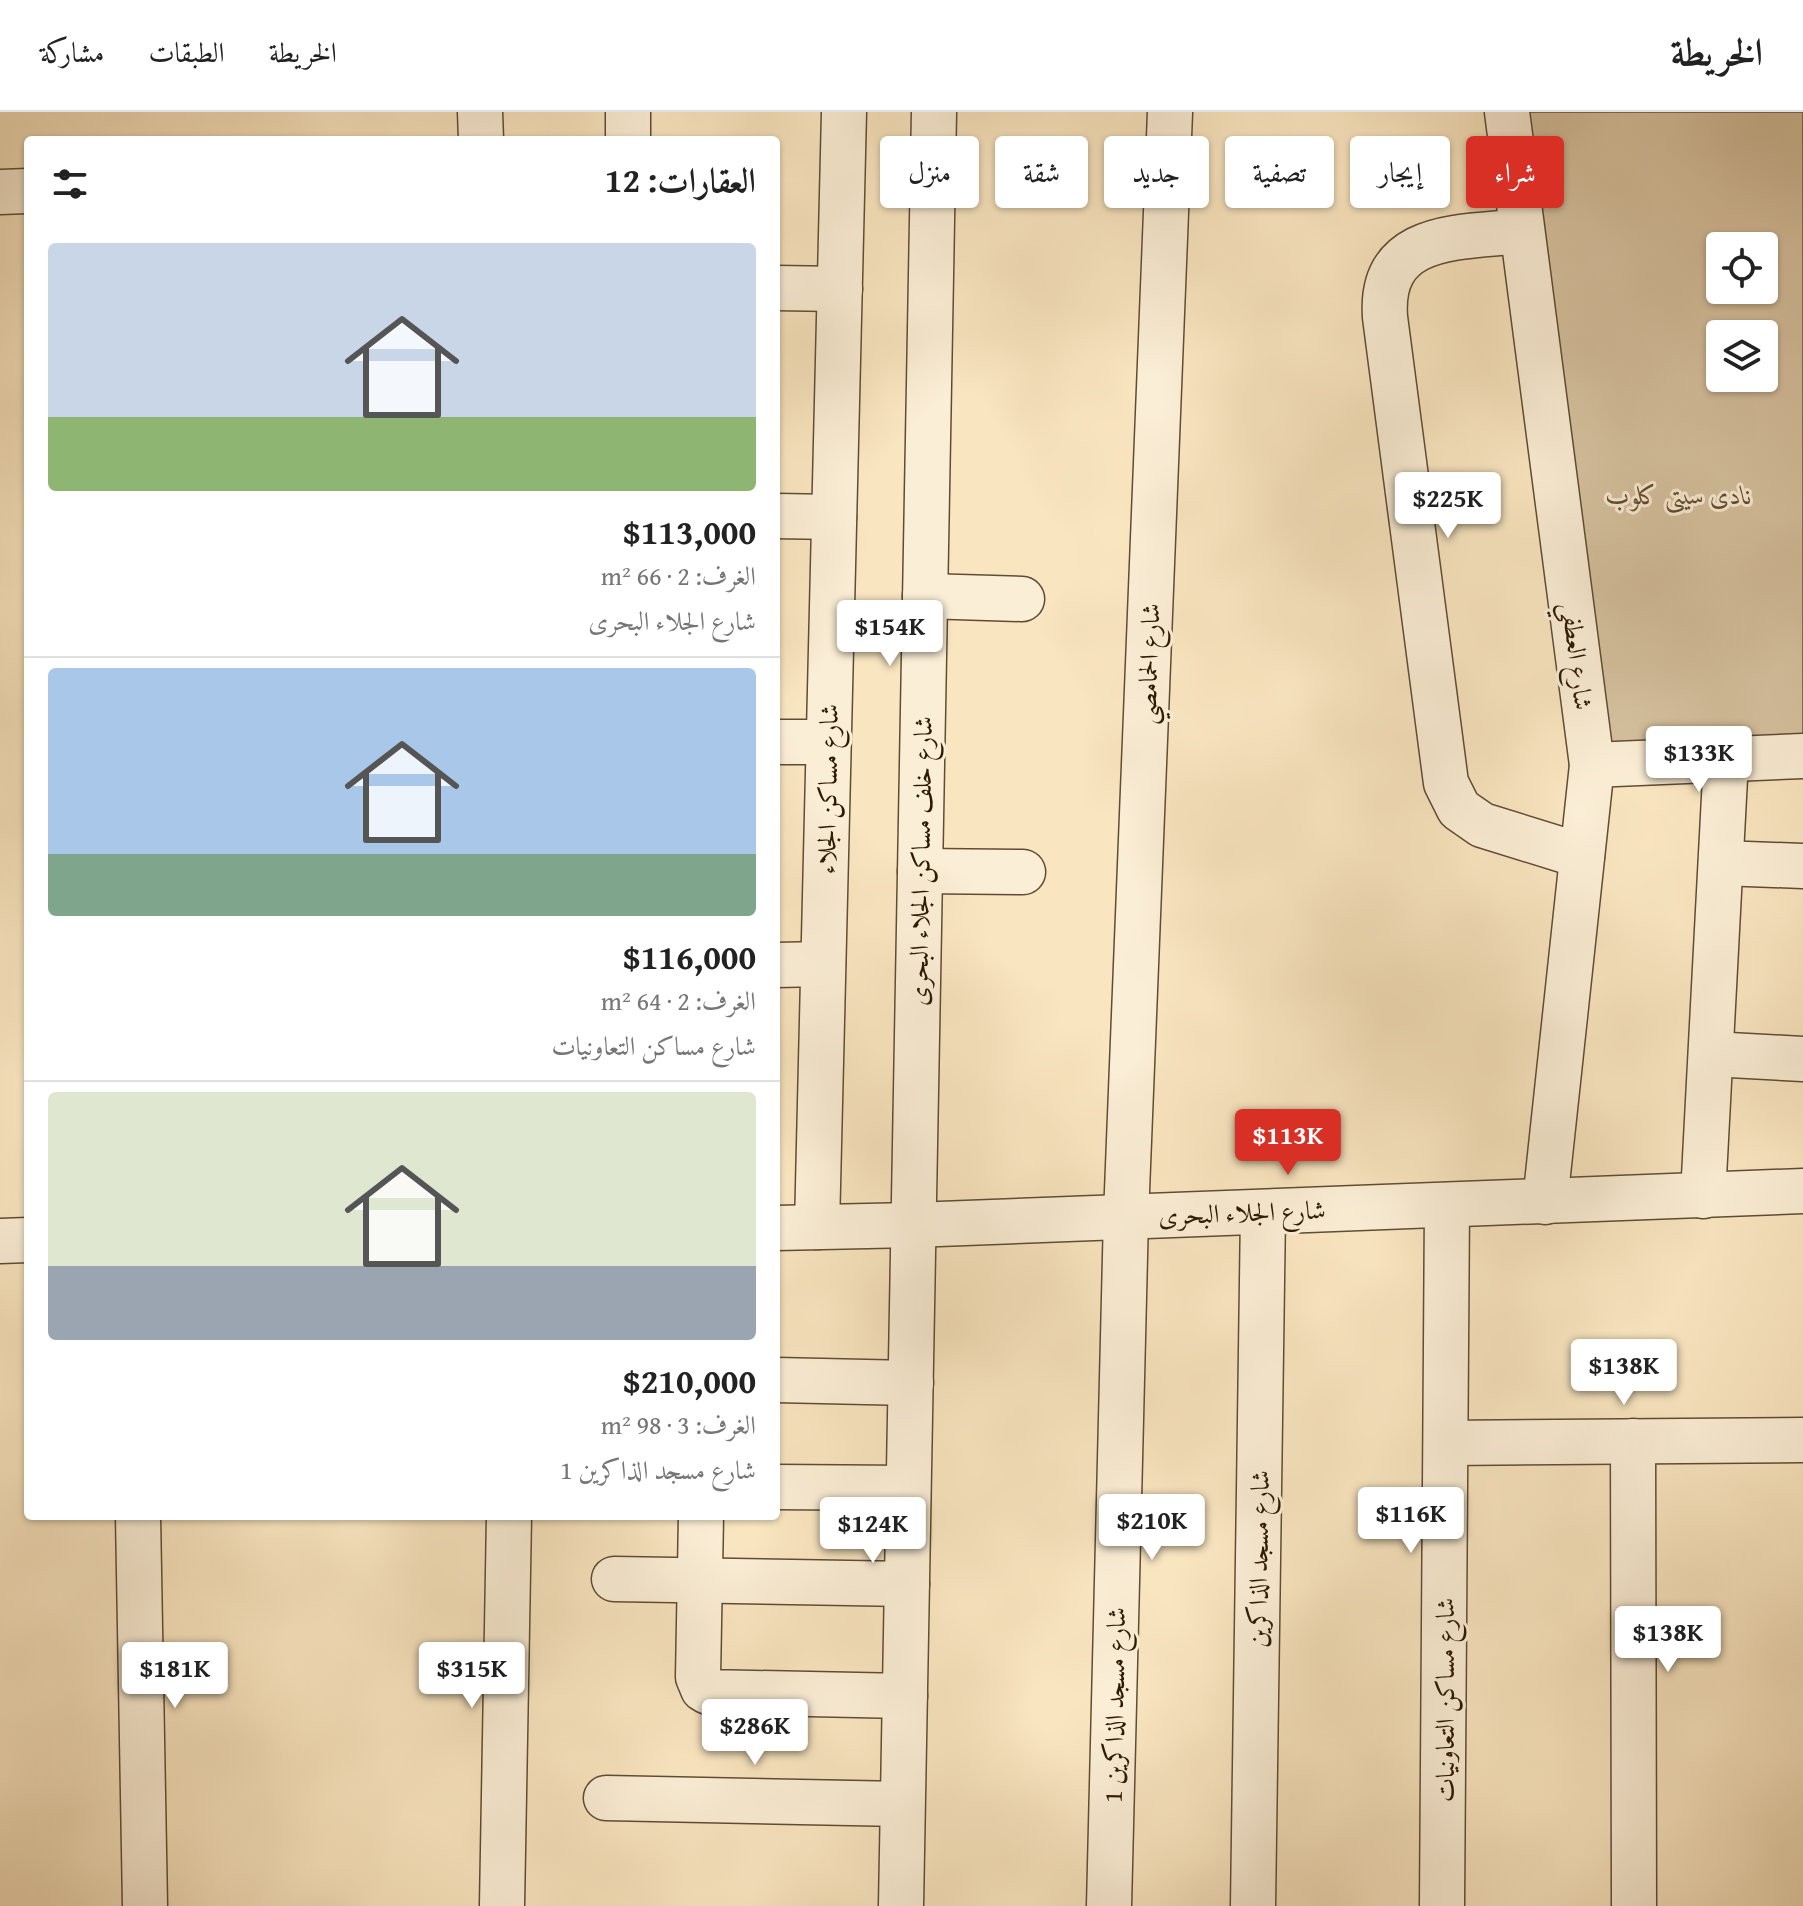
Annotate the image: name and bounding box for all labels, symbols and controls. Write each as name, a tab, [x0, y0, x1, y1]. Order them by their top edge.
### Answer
text: الخريطة	[1671, 23, 1763, 79]
text: مشاركة	[40, 31, 104, 72]
text: الطبقات	[148, 31, 225, 72]
text: الخريطة	[269, 31, 337, 72]
chip: منزل	[880, 136, 979, 208]
chip: شقة	[995, 136, 1088, 208]
chip: جديد	[1104, 136, 1209, 208]
chip: تصفية	[1225, 136, 1334, 208]
chip: إيجار	[1350, 136, 1450, 208]
chip: شراء	[1466, 136, 1564, 208]
text: العقارات: 12	[605, 155, 756, 204]
icon: filters	[48, 162, 92, 206]
map controls	[1706, 232, 1778, 392]
button: locate	[1706, 232, 1778, 304]
icon: home	[330, 295, 474, 439]
button: layers	[1706, 320, 1778, 392]
pin: $225K	[1392, 472, 1504, 540]
park label: نادى سيتى كلوب	[1606, 475, 1752, 514]
text: $225K	[1413, 478, 1483, 517]
text: $113,000	[623, 507, 756, 556]
text: الغرف: 2 · 66 m²	[601, 556, 756, 595]
pin: $154K	[834, 600, 946, 668]
street label: شارع العطفي	[1545, 600, 1604, 713]
text: شارع الجلاء البحرى	[588, 601, 756, 640]
street label: شارع الحمامصي	[1126, 603, 1175, 726]
text: $154K	[855, 606, 925, 645]
street label: شارع مساكن الجلاء	[806, 703, 851, 875]
street label: شارع خلف مساكن الجلاء البحرى	[898, 716, 945, 1006]
icon: home	[330, 720, 474, 864]
pin: $133K	[1643, 726, 1755, 794]
text: $133K	[1664, 732, 1734, 771]
text: $116,000	[623, 932, 756, 981]
text: الغرف: 2 · 64 m²	[601, 981, 756, 1020]
text: شارع مساكن التعاونيات	[552, 1026, 756, 1065]
pin: $113K	[1232, 1109, 1344, 1177]
text: $113K	[1253, 1115, 1323, 1154]
icon: home	[330, 1144, 474, 1288]
street label: شارع الجلاء البحرى	[1158, 1190, 1327, 1237]
pin: $138K	[1568, 1339, 1680, 1407]
text: $138K	[1589, 1345, 1659, 1384]
text: $210,000	[623, 1356, 756, 1405]
text: الغرف: 3 · 98 m²	[601, 1405, 756, 1444]
text: شارع مسجد الذاكرين 1	[560, 1450, 756, 1489]
street label: شارع مسجد الذاكرين	[1237, 1470, 1282, 1648]
pin: $116K	[1355, 1487, 1467, 1555]
text: $116K	[1376, 1493, 1446, 1532]
pin: $210K	[1096, 1494, 1208, 1562]
pin: $124K	[817, 1497, 929, 1565]
text: $210K	[1117, 1500, 1187, 1539]
text: $124K	[838, 1503, 908, 1542]
street label: شارع مساكن التعاونيات	[1425, 1598, 1467, 1802]
pin: $138K	[1612, 1606, 1724, 1674]
street label: شارع مسجد الذاكرين 1	[1093, 1607, 1138, 1803]
text: $138K	[1633, 1612, 1703, 1651]
pin: $181K	[119, 1642, 231, 1710]
pin: $315K	[416, 1642, 528, 1710]
text: $181K	[140, 1648, 210, 1687]
text: $315K	[437, 1648, 507, 1687]
pin: $286K	[699, 1699, 811, 1767]
text: $286K	[720, 1705, 790, 1744]

